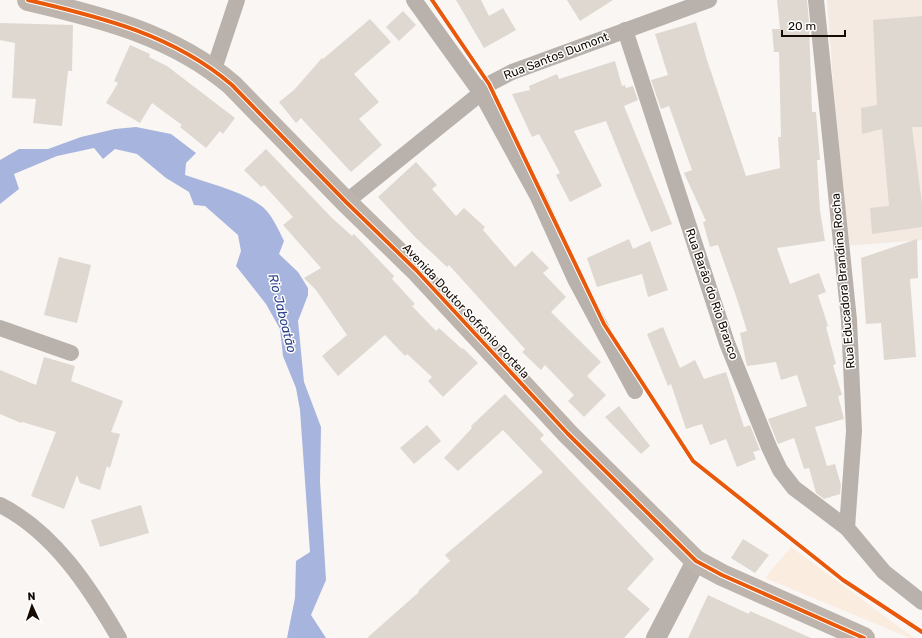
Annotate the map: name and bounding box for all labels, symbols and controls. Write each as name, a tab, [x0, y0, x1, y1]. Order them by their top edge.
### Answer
scale bar	[782, 12, 845, 38]
text: 20 m	[788, 19, 816, 33]
street label: Rua Santos Dumont	[501, 29, 611, 83]
street label: Rua Educadora Brandina Rocha	[828, 193, 858, 369]
street label: Rua Barão do Rio Branco	[683, 227, 741, 361]
street label: Avenida Doutor Sofrônio Portela	[400, 241, 532, 381]
water label: Rio Jaboatão	[265, 272, 300, 354]
north arrow	[12, 586, 52, 626]
text: N	[27, 590, 36, 603]

